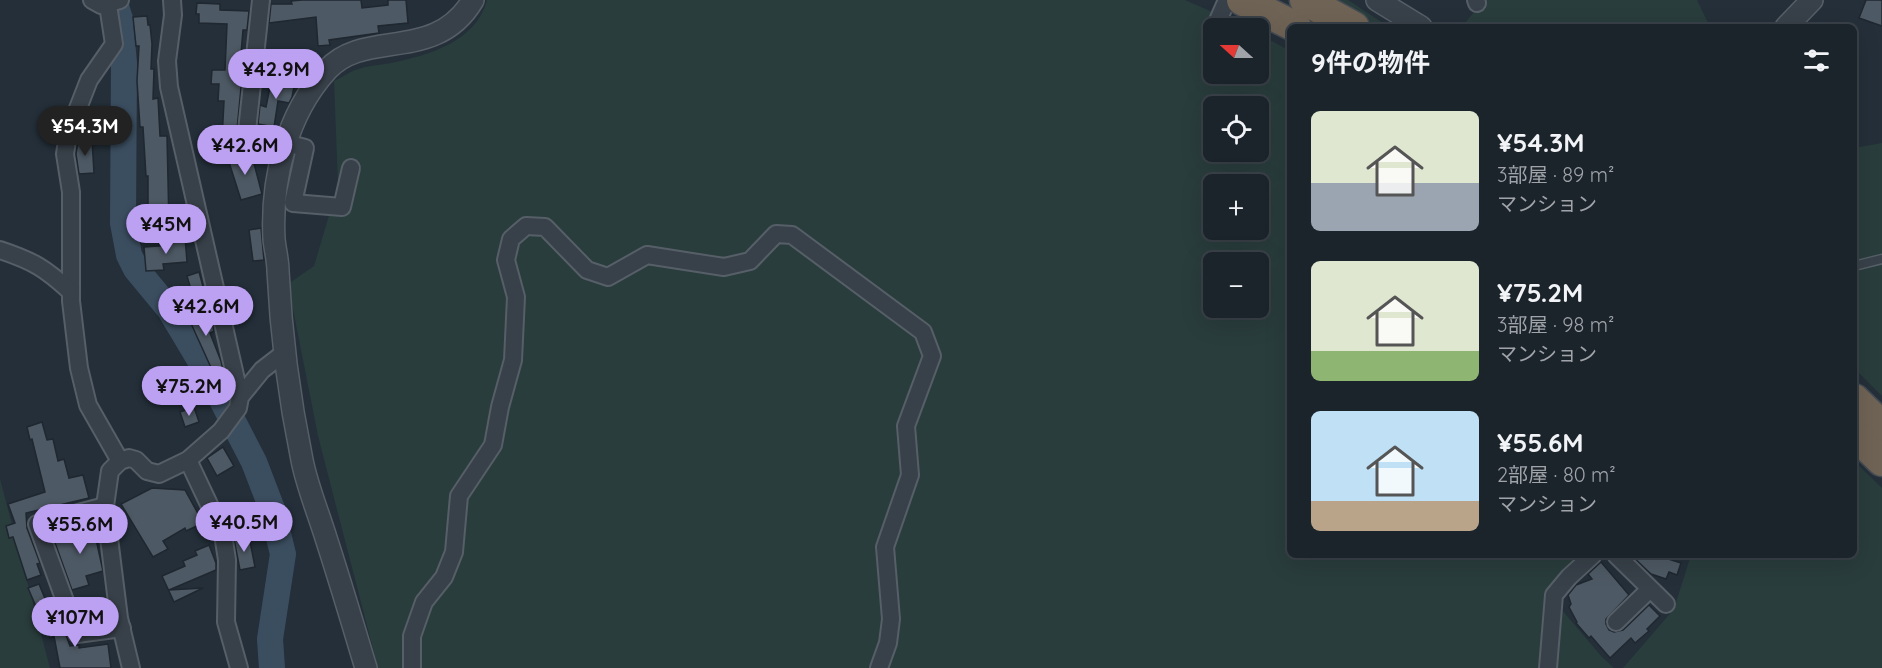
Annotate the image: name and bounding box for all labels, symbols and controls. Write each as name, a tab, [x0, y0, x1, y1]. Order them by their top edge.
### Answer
north arrow	[1203, 18, 1269, 84]
map controls	[1203, 18, 1269, 318]
icon: filters	[1800, 44, 1833, 77]
text: 9件の物件	[1311, 46, 1430, 79]
pin: ¥42.9M	[227, 49, 325, 100]
text: ¥42.9M	[242, 56, 310, 81]
button: locate	[1203, 96, 1269, 162]
pin: ¥54.3M	[36, 106, 134, 157]
text: ¥54.3M	[51, 113, 119, 138]
pin: ¥42.6M	[196, 125, 294, 176]
text: ¥54.3M	[1497, 126, 1585, 159]
text: ¥42.6M	[211, 132, 279, 157]
icon: home	[1359, 135, 1431, 207]
text: 3部屋 · 89 m²	[1497, 162, 1614, 187]
button: +	[1203, 174, 1269, 240]
text: マンション	[1497, 191, 1597, 216]
pin: ¥45M	[130, 204, 202, 255]
text: ¥45M	[140, 211, 192, 236]
button: −	[1203, 252, 1269, 318]
text: ¥75.2M	[1497, 276, 1583, 309]
icon: home	[1359, 285, 1431, 357]
pin: ¥42.6M	[157, 286, 255, 337]
text: ¥42.6M	[172, 293, 240, 318]
text: 3部屋 · 98 m²	[1497, 312, 1614, 337]
text: マンション	[1497, 341, 1597, 366]
pin: ¥75.2M	[140, 366, 238, 417]
text: ¥75.2M	[156, 373, 222, 398]
text: ¥55.6M	[1497, 426, 1584, 459]
icon: home	[1359, 435, 1431, 507]
text: 2部屋 · 80 m²	[1497, 462, 1616, 487]
text: マンション	[1497, 491, 1597, 516]
pin: ¥40.5M	[195, 502, 293, 553]
pin: ¥55.6M	[31, 504, 129, 555]
text: ¥40.5M	[210, 509, 278, 534]
text: ¥55.6M	[47, 511, 113, 536]
pin: ¥107M	[33, 597, 117, 648]
text: ¥107M	[46, 604, 104, 629]

